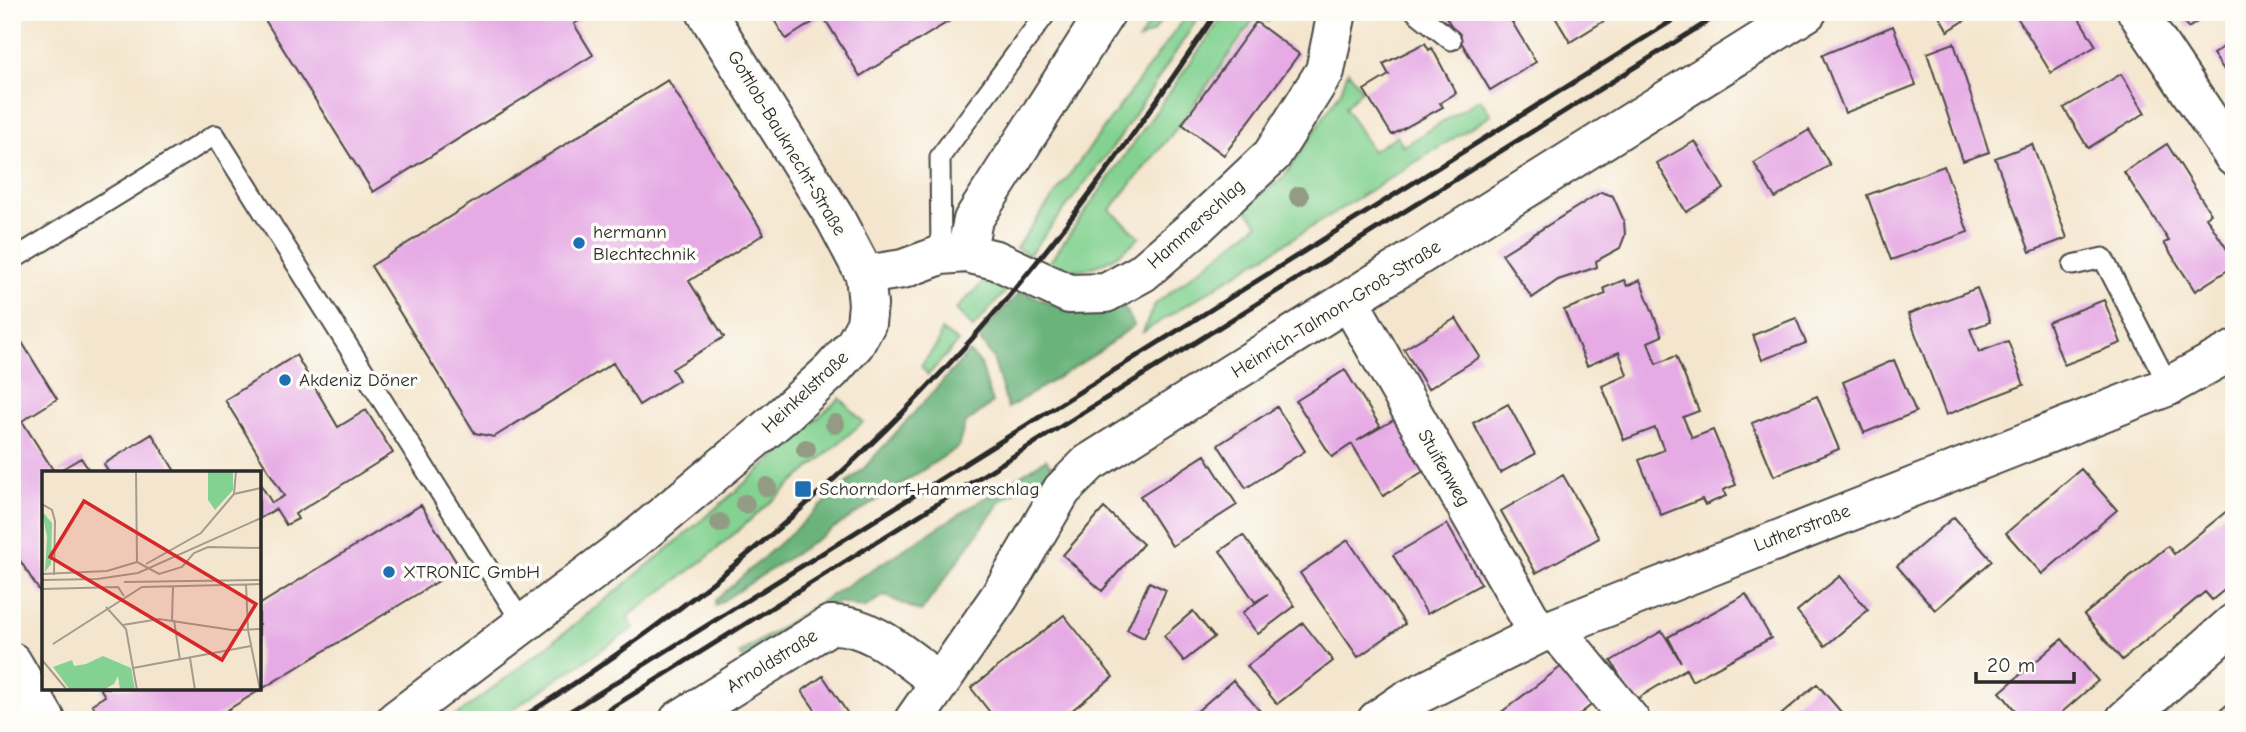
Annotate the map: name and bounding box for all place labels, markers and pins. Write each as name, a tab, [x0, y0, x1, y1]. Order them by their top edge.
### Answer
place label: hermann Blechtechnik	[593, 221, 696, 265]
marker: hermann Blechtechnik	[571, 235, 587, 251]
place label: Akdeniz Döner	[299, 369, 418, 391]
marker: Akdeniz Döner	[277, 372, 293, 388]
place label: Schorndorf-Hammerschlag	[819, 478, 1039, 500]
marker: Schorndorf-Hammerschlag	[793, 479, 813, 499]
place label: XTRONIC GmbH	[403, 561, 540, 583]
marker: XTRONIC GmbH	[381, 564, 397, 580]

